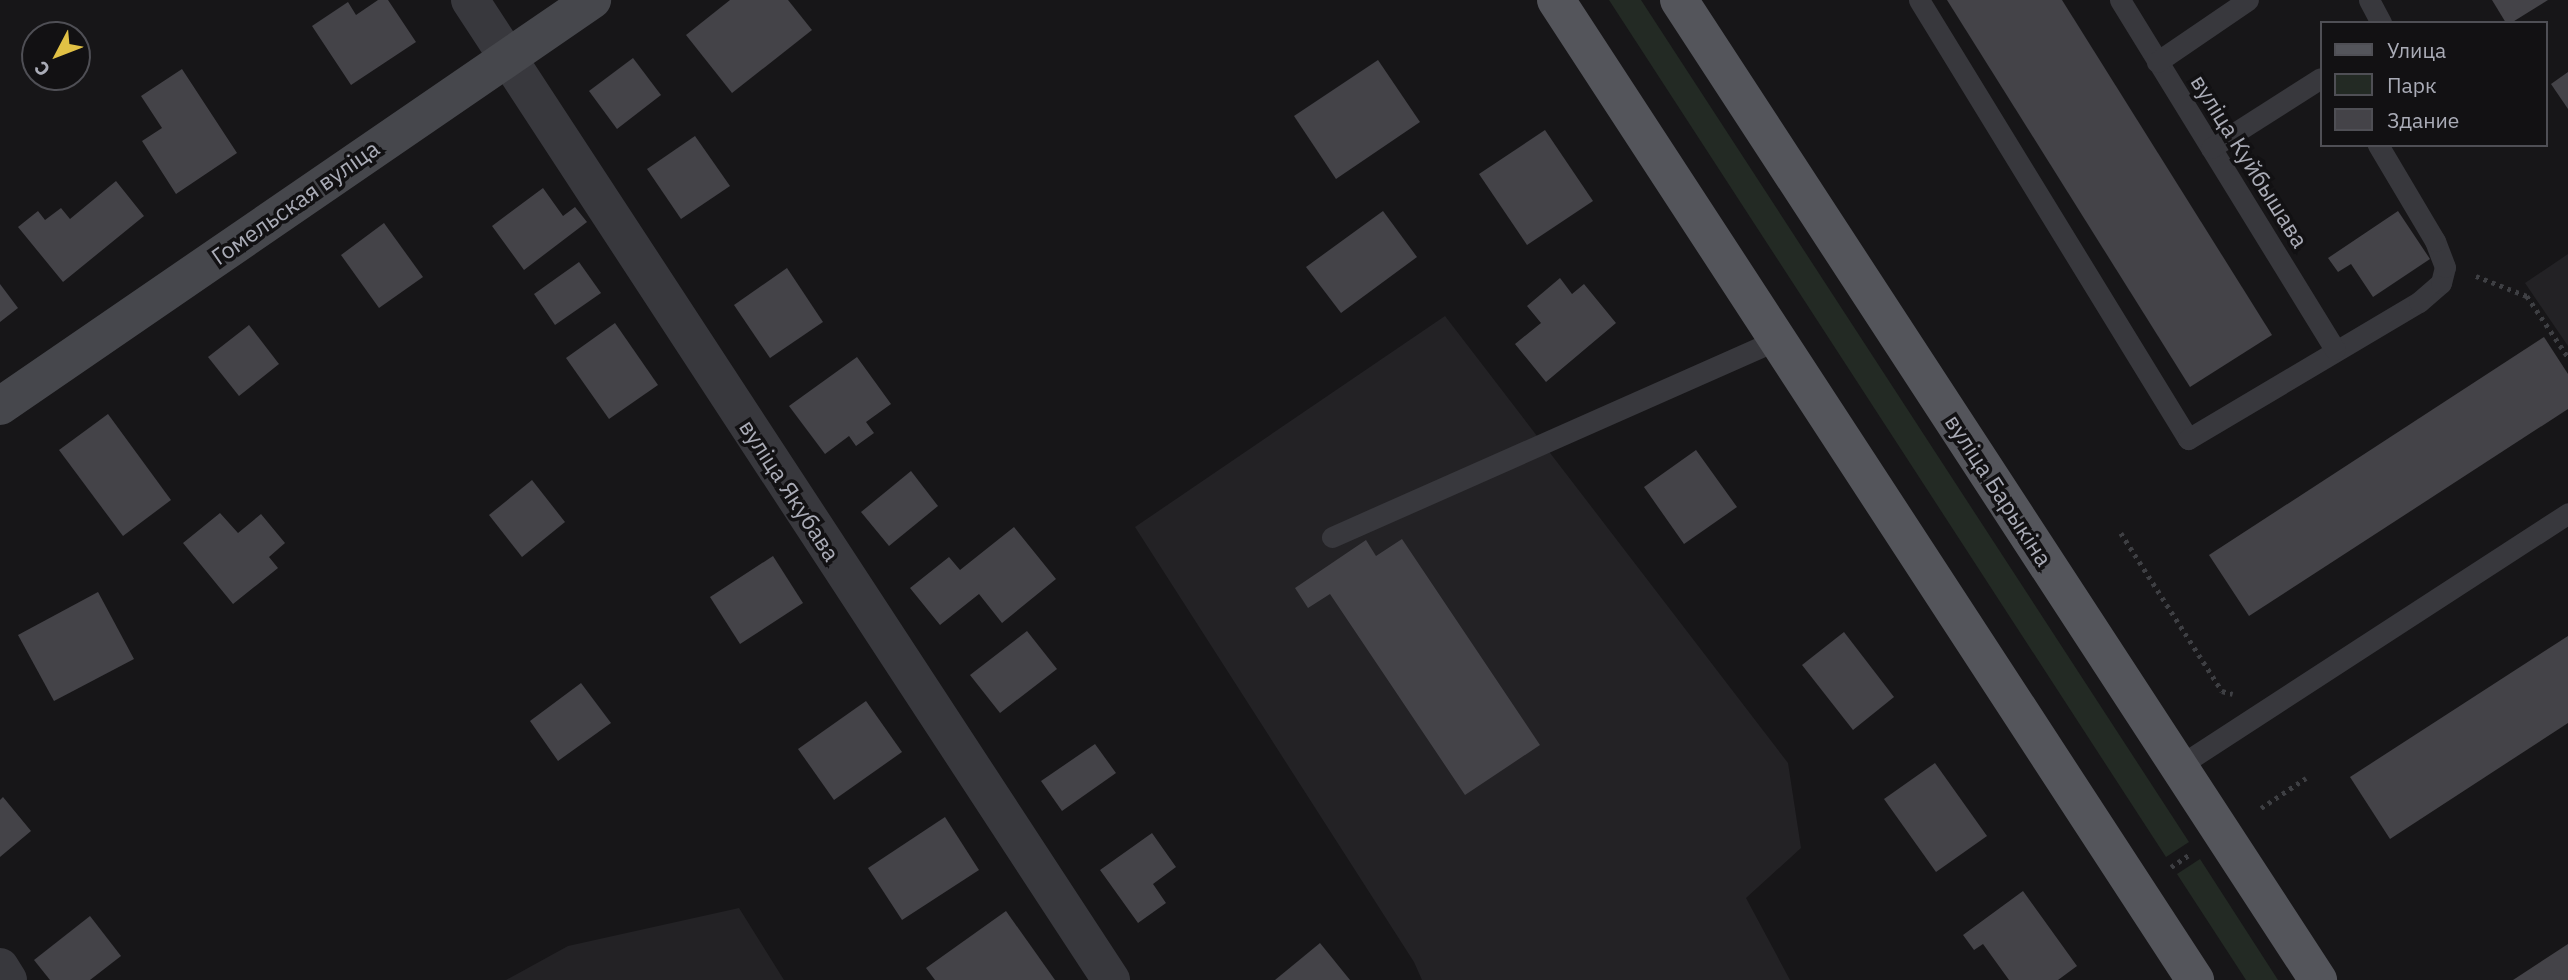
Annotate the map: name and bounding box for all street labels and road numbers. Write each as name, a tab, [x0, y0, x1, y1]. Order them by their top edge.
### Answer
street label: вуліца Куйбышава	[2186, 69, 2314, 253]
street label: Гомельская вуліца	[206, 134, 384, 270]
street label: вуліца Барыкіна	[1940, 409, 2058, 571]
street label: вуліца Якубава	[734, 414, 846, 566]

